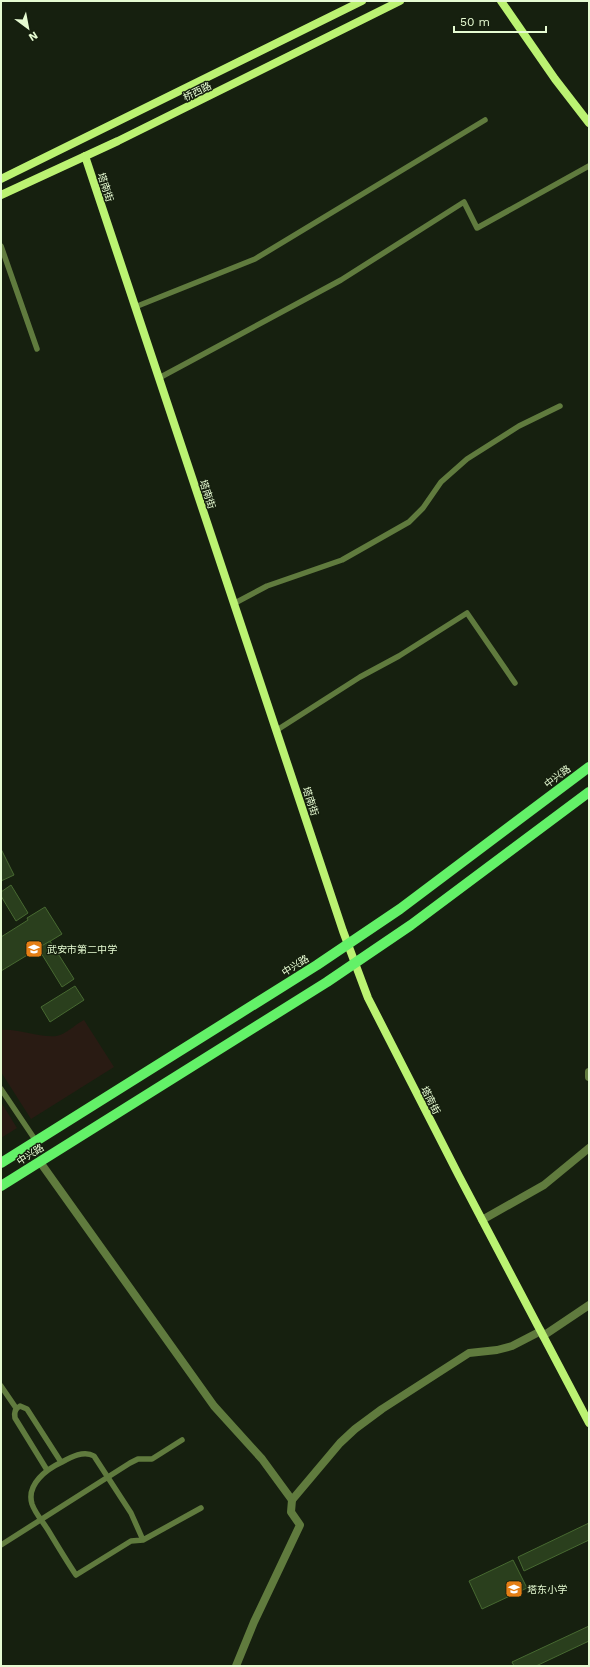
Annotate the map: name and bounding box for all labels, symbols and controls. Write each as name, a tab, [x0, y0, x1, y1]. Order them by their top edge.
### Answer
north arrow	[8, 8, 48, 48]
scale bar	[454, 8, 546, 34]
text: 50 m	[460, 15, 490, 29]
text: N	[26, 28, 40, 44]
street label: 桥西路	[181, 80, 213, 103]
street label: 塔南街	[96, 171, 115, 203]
street label: 塔南街	[198, 478, 217, 510]
street label: 中兴路	[542, 763, 573, 790]
street label: 塔南街	[301, 785, 320, 817]
school or university icon: 武安市第二中学	[24, 939, 44, 959]
place label: 武安市第二中学	[47, 944, 117, 955]
street label: 中兴路	[280, 953, 311, 978]
street label: 塔南街	[419, 1084, 442, 1116]
street label: 中兴路	[15, 1142, 46, 1167]
school or university icon: 塔东小学	[504, 1579, 524, 1599]
place label: 塔东小学	[527, 1584, 567, 1595]

